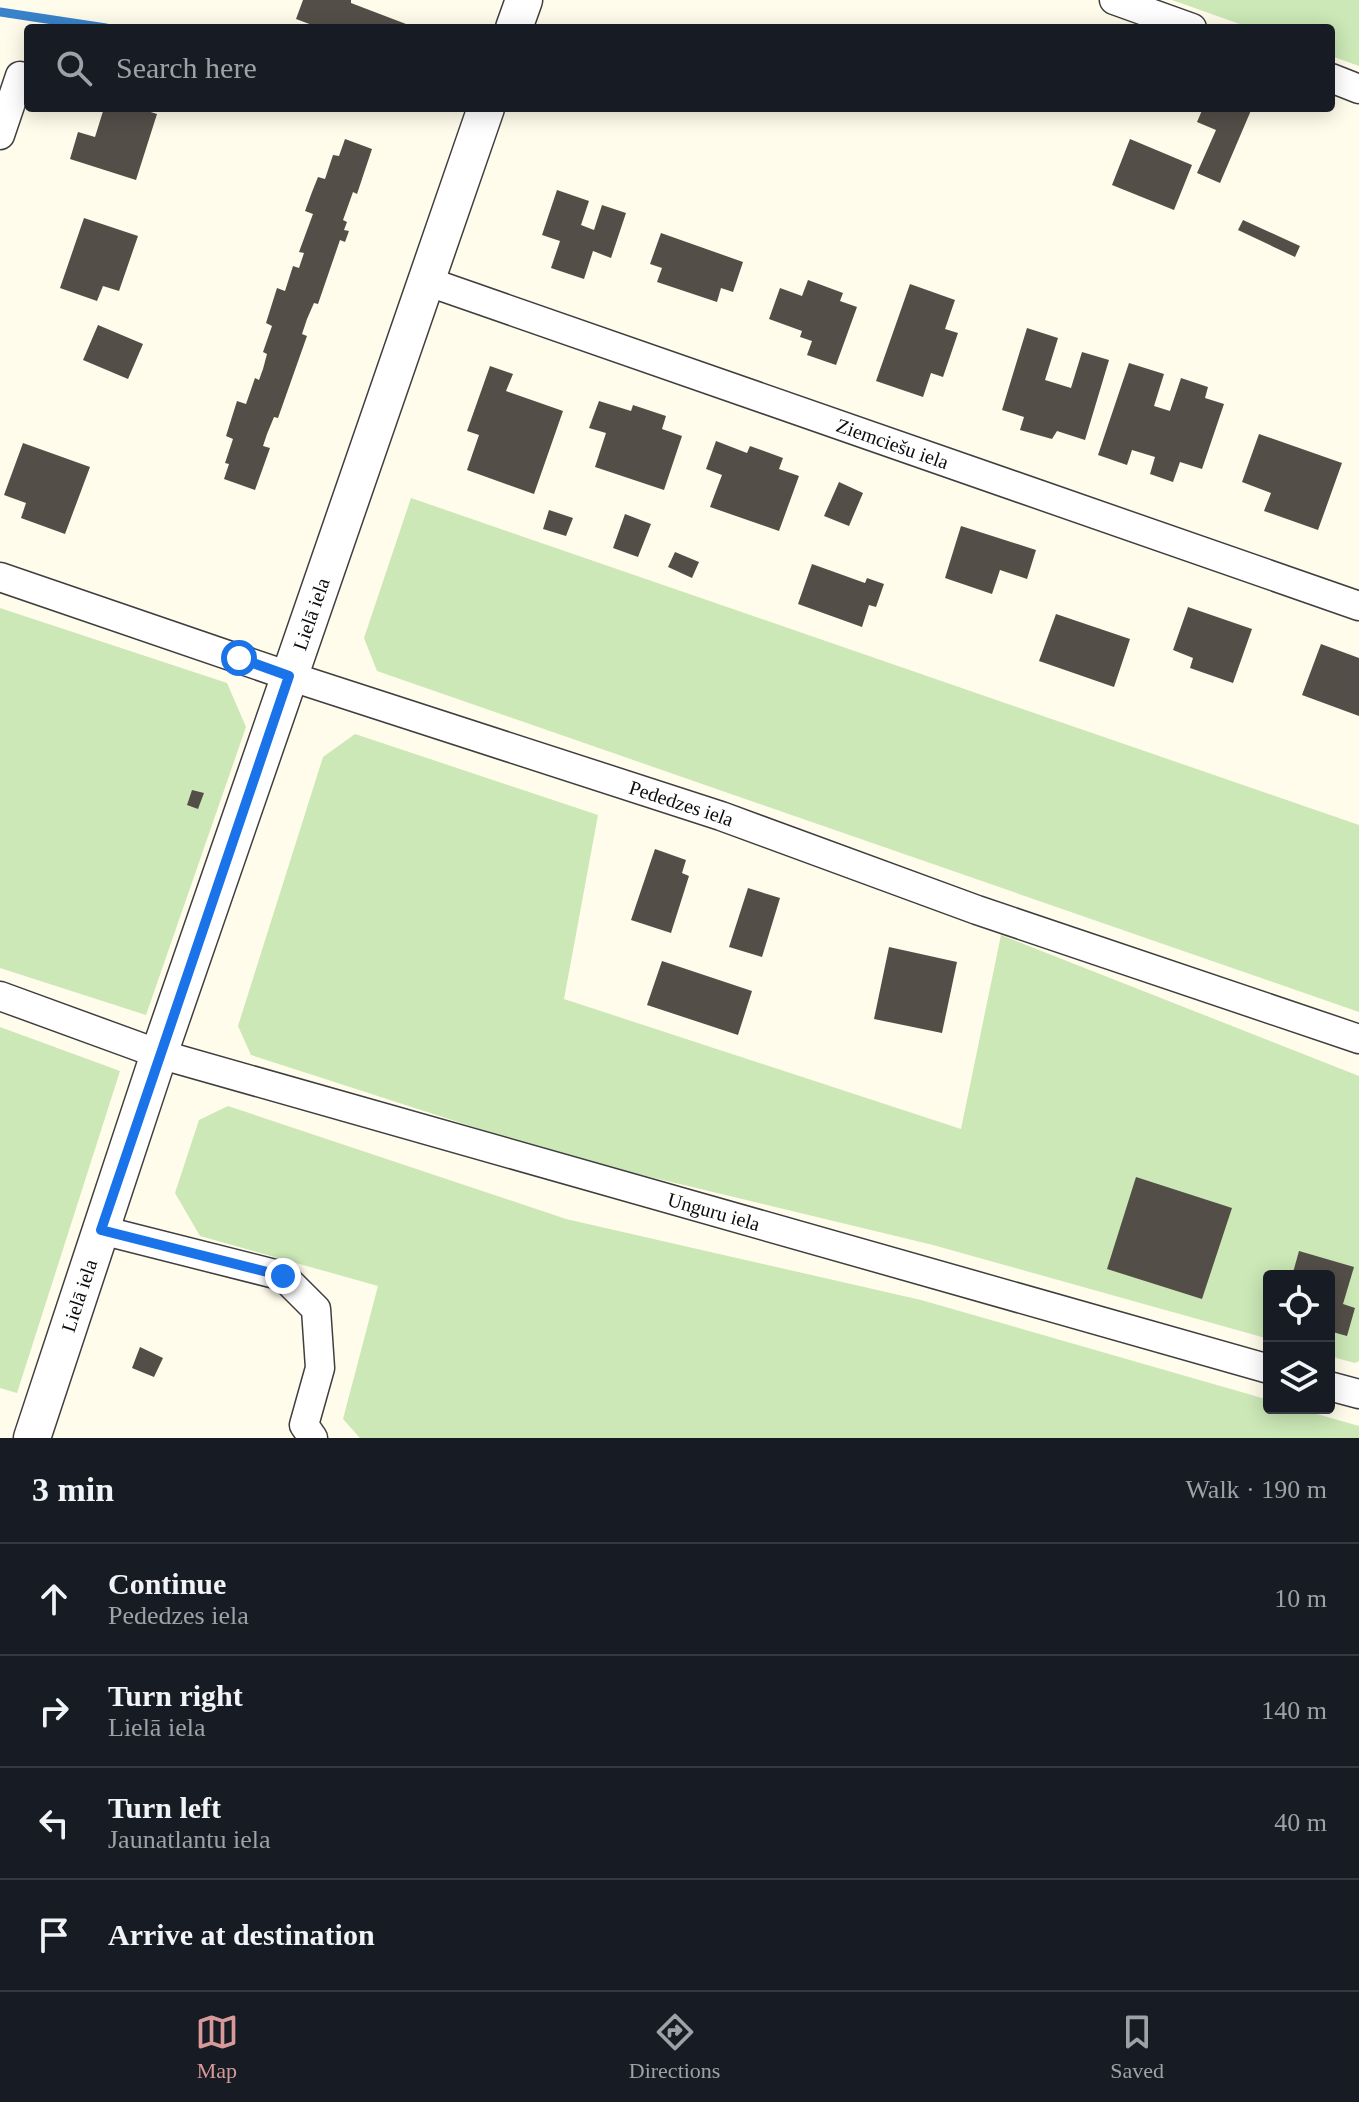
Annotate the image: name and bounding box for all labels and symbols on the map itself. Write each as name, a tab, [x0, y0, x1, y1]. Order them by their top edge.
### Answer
street label: Ziemciešu iela	[834, 414, 952, 473]
street label: Lielā iela	[288, 575, 334, 653]
route start	[221, 640, 257, 676]
street label: Pededzes iela	[626, 776, 737, 831]
street label: Unguru iela	[665, 1188, 763, 1235]
street label: Lielā iela	[57, 1256, 101, 1335]
route end	[265, 1258, 301, 1294]

